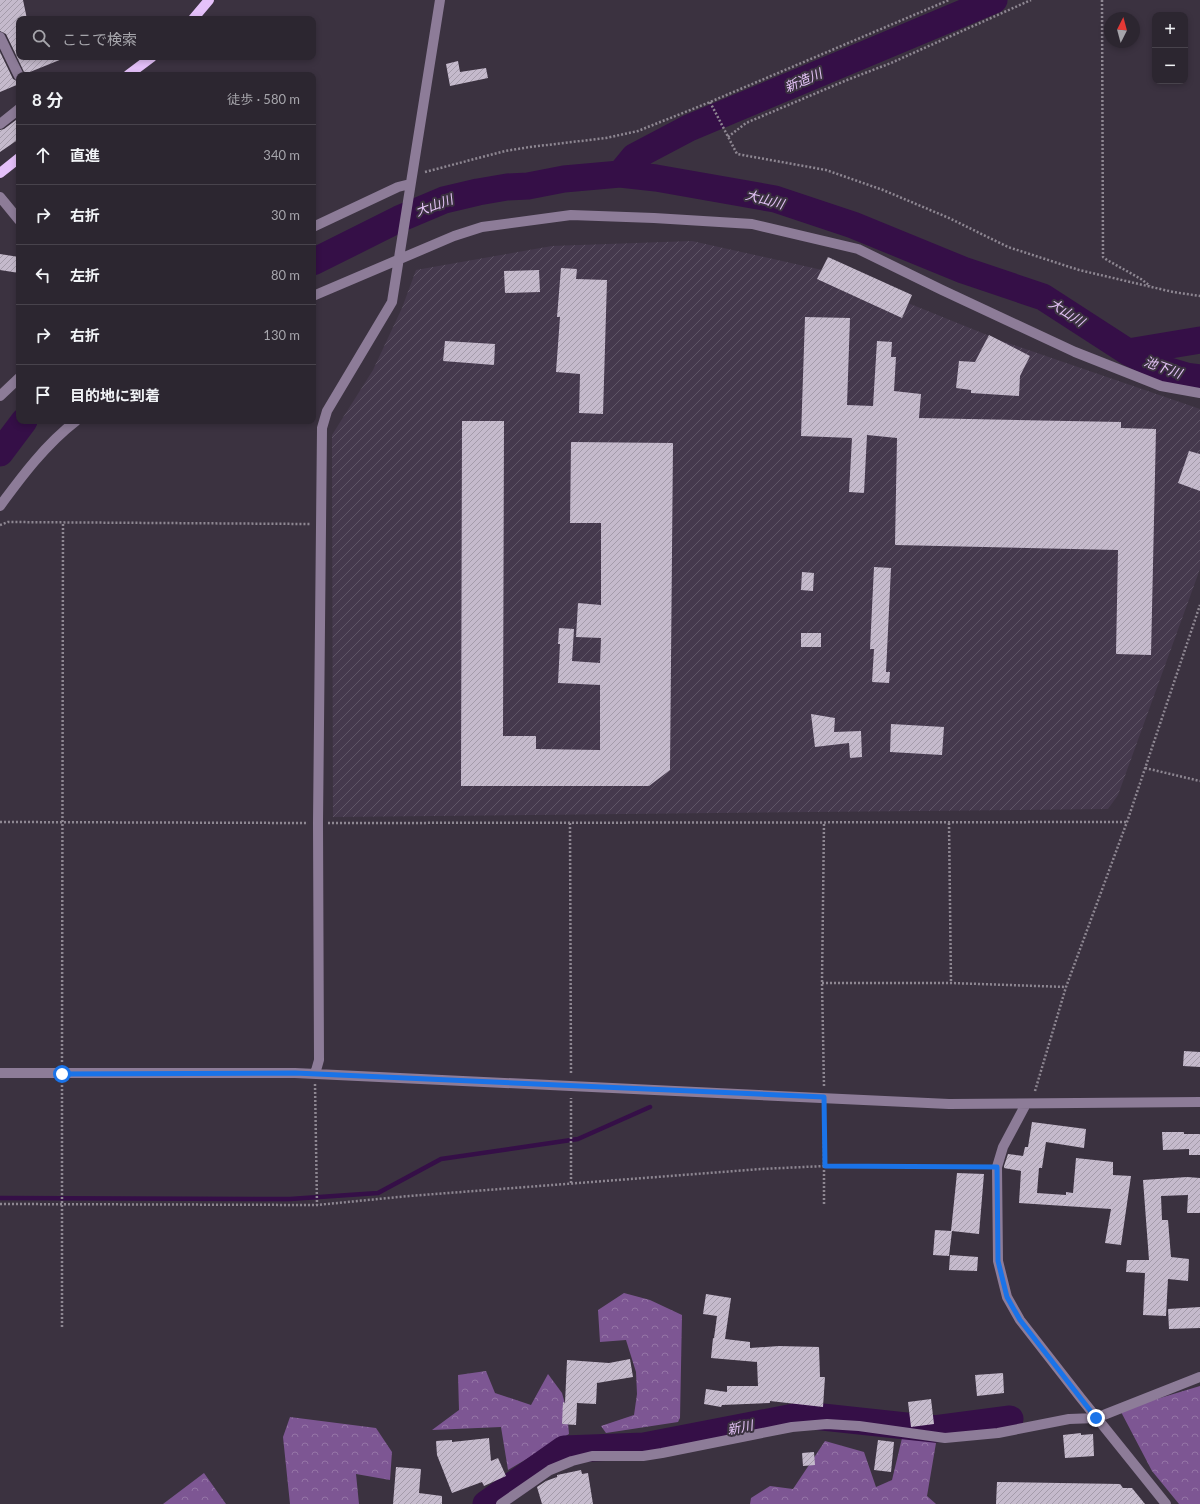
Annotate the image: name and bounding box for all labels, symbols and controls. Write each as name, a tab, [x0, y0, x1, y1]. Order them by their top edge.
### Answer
north arrow	[1104, 12, 1140, 48]
map controls	[1152, 12, 1188, 84]
button: +	[1152, 12, 1188, 48]
search box	[16, 16, 316, 60]
icon: search	[30, 27, 52, 49]
text: ここで検索	[62, 30, 137, 48]
button: −	[1152, 48, 1188, 84]
water label: 新造川	[782, 64, 826, 95]
text: 8 分	[32, 89, 63, 110]
text: 徒歩 · 580 m	[227, 91, 300, 107]
icon: ahead	[32, 144, 54, 166]
text: 直進	[70, 146, 100, 164]
text: 340 m	[263, 147, 300, 163]
water label: 大山川	[744, 186, 788, 212]
water label: 大山川	[413, 190, 457, 219]
icon: right	[32, 204, 54, 226]
text: 右折	[70, 206, 100, 224]
text: 30 m	[271, 207, 300, 223]
icon: left	[32, 264, 54, 286]
text: 左折	[70, 266, 100, 284]
text: 80 m	[271, 267, 300, 283]
water label: 大山川	[1046, 295, 1089, 330]
icon: right	[32, 324, 54, 346]
text: 右折	[70, 326, 100, 344]
text: 130 m	[263, 327, 300, 343]
water label: 池下川	[1142, 353, 1186, 382]
icon: arrive	[32, 384, 54, 406]
text: 目的地に到着	[70, 386, 160, 404]
route start	[53, 1065, 71, 1083]
route end	[1087, 1409, 1105, 1427]
water label: 新川	[726, 1416, 756, 1437]

